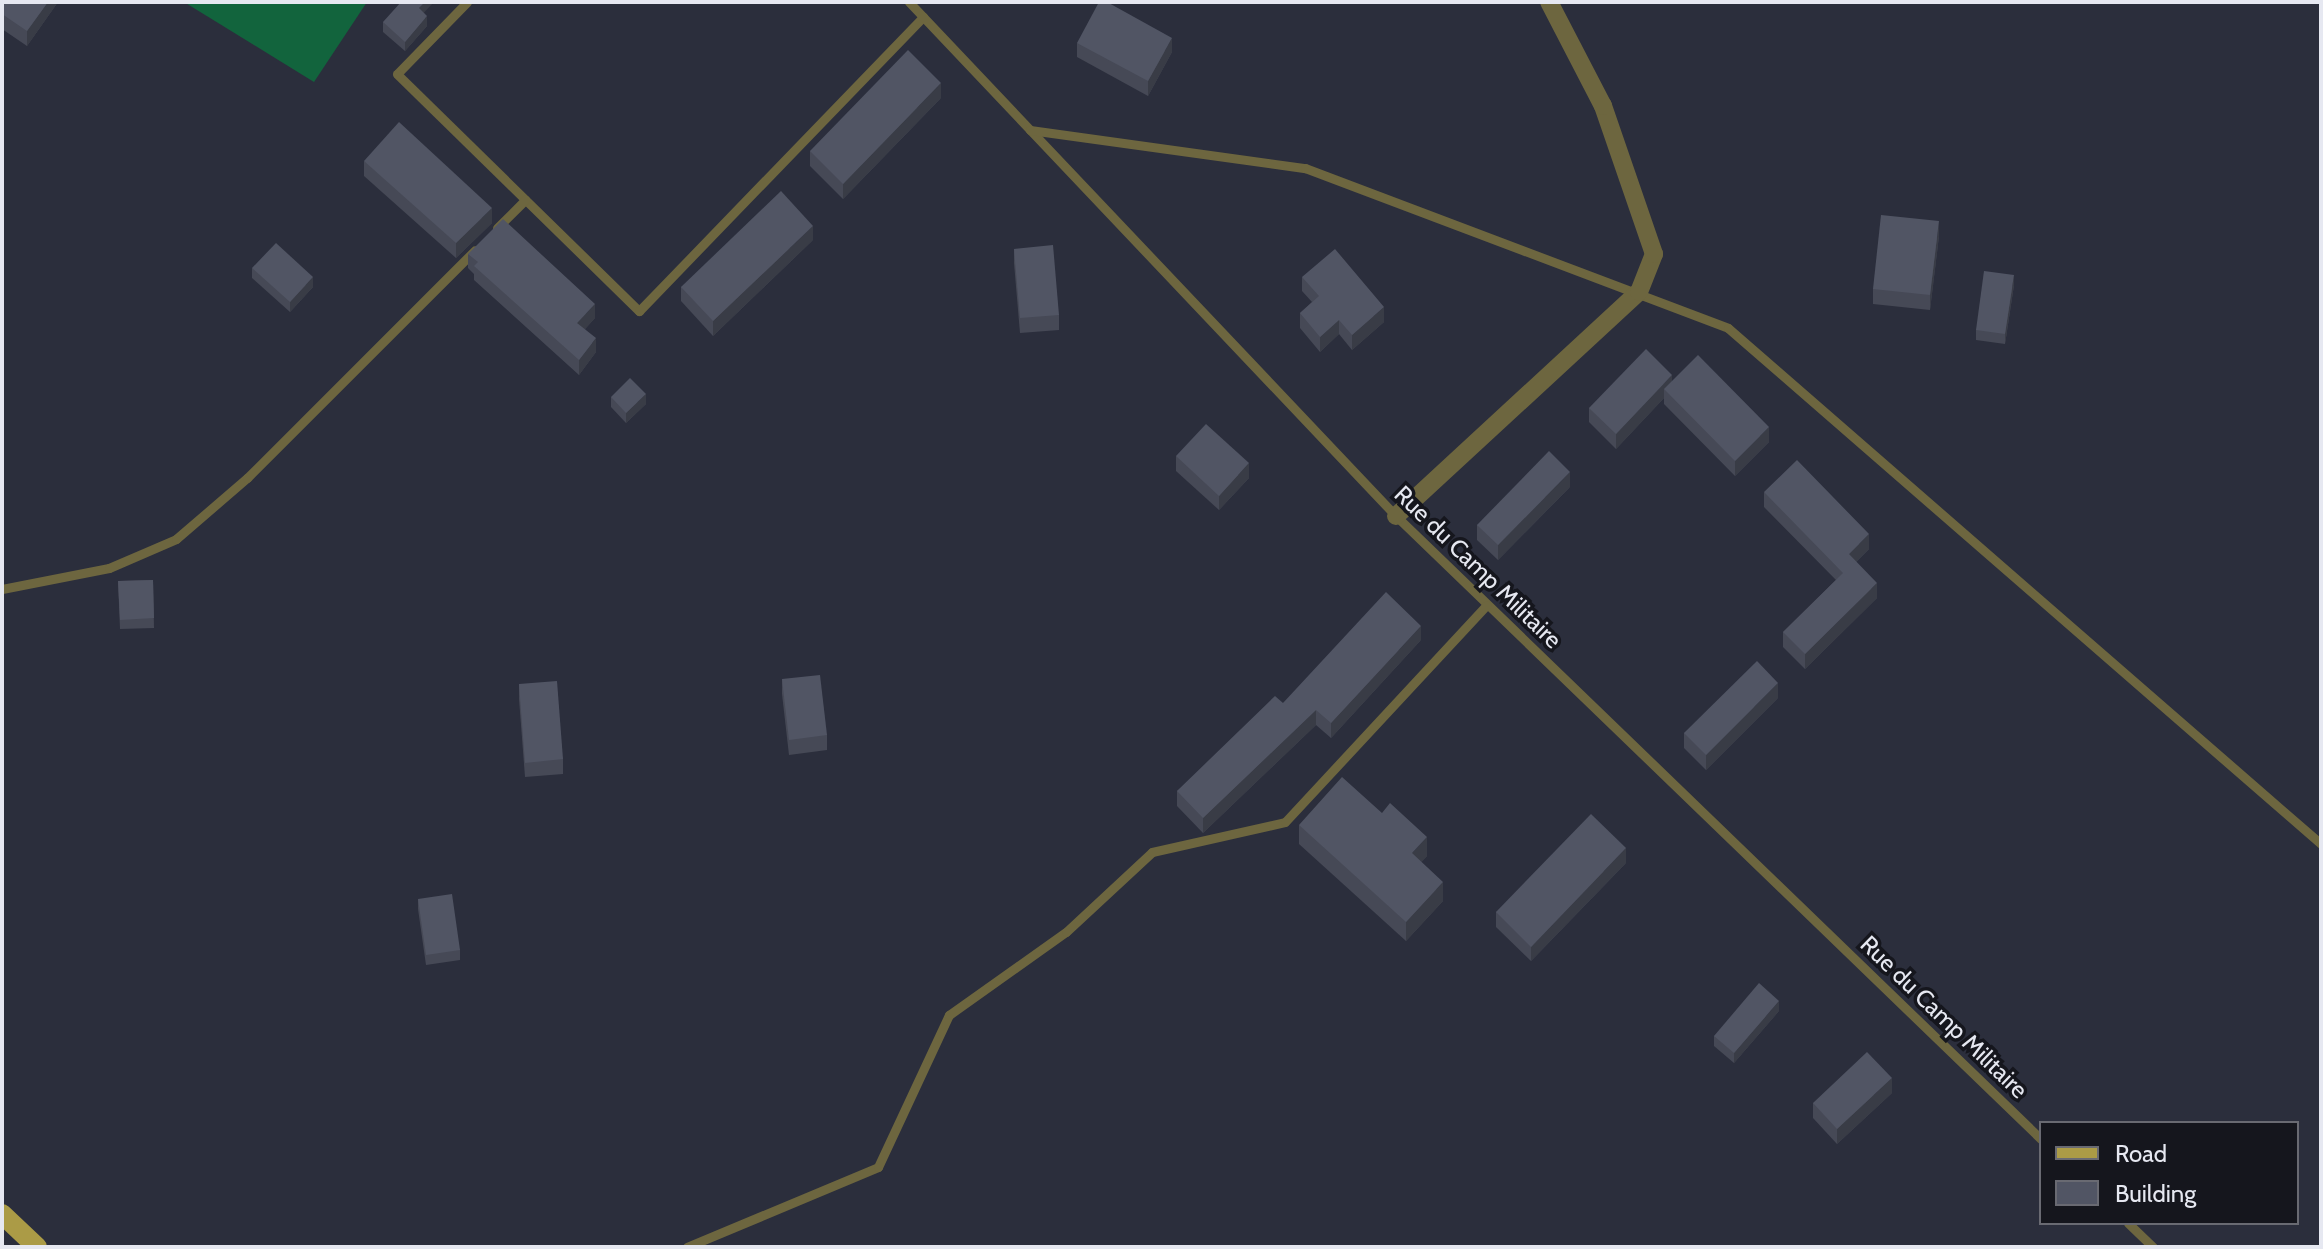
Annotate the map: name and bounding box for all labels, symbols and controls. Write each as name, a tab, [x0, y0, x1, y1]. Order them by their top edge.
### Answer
street label: Rue du Camp Militaire	[1388, 480, 1568, 654]
street label: Rue du Camp Militaire	[1854, 930, 2034, 1104]
legend	[2039, 1121, 2299, 1225]
text: Road	[2115, 1139, 2167, 1168]
text: Building	[2115, 1179, 2196, 1208]

